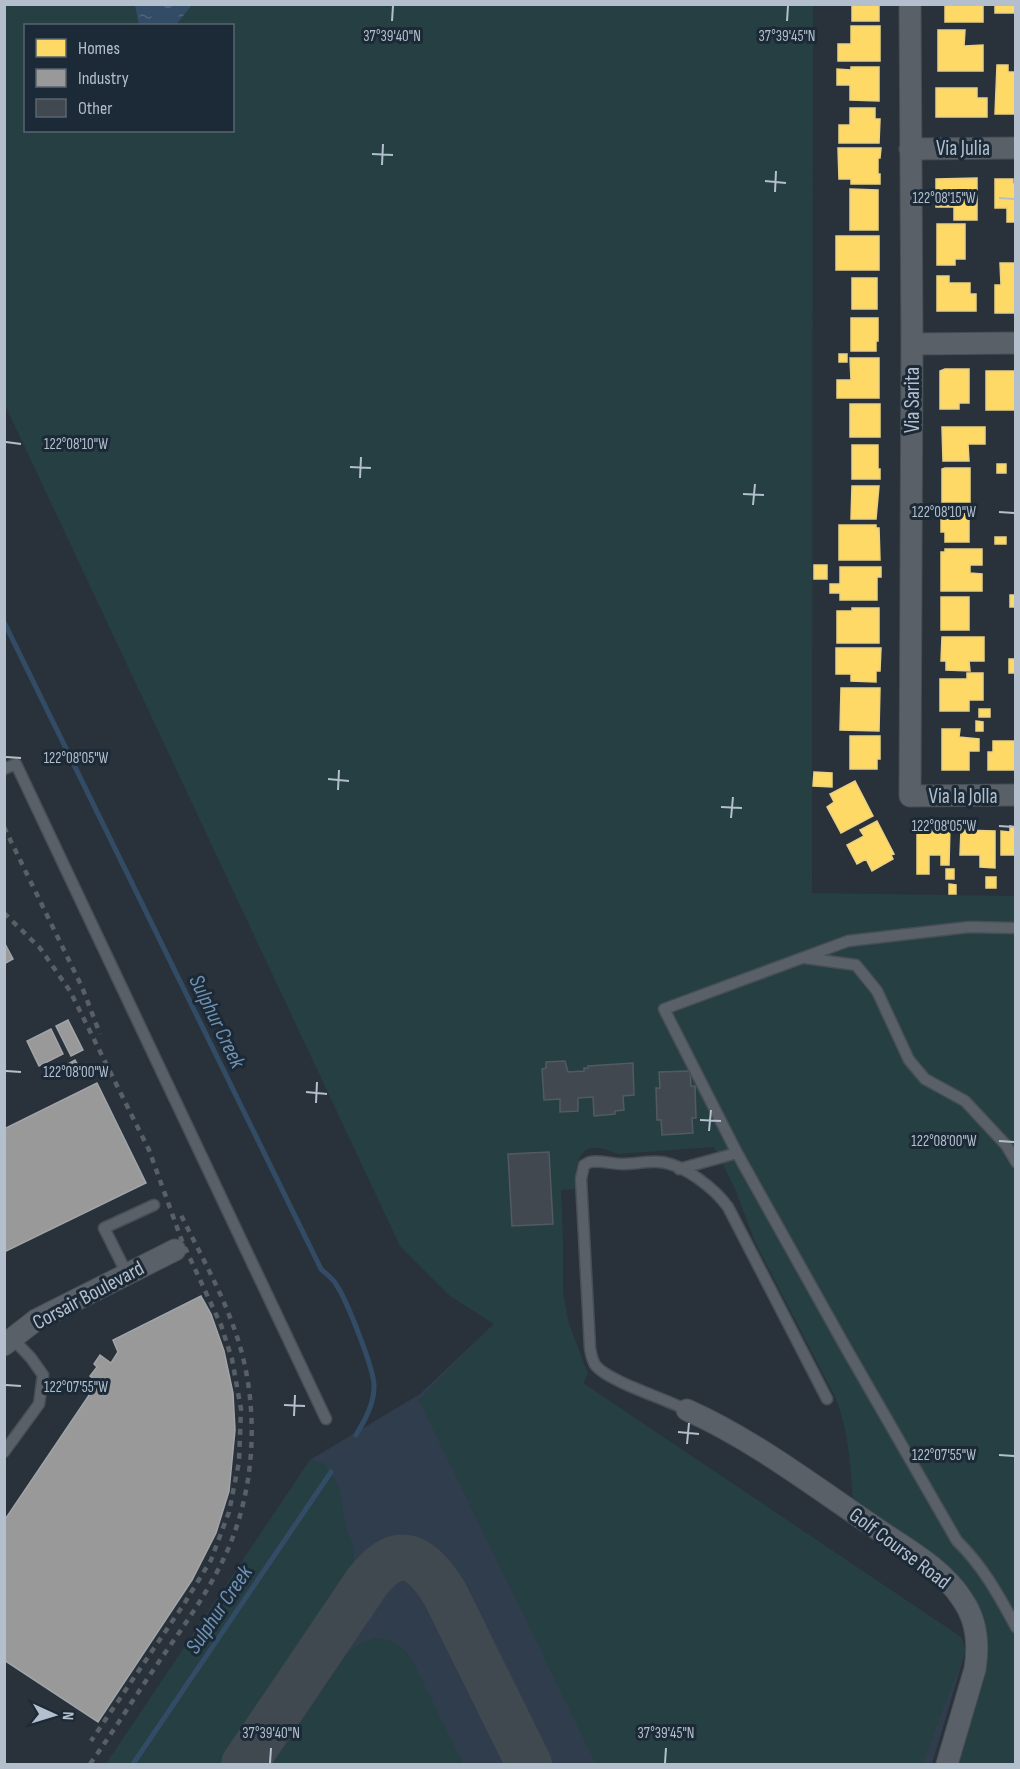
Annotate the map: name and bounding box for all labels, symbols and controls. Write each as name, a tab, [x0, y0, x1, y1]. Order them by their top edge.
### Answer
legend	[24, 24, 234, 132]
text: 37°39'40"N	[363, 27, 421, 46]
text: 37°39'45"N	[759, 27, 815, 46]
text: Homes	[78, 38, 120, 59]
text: Industry	[78, 68, 129, 89]
text: Other	[78, 98, 112, 119]
street label: Via Julia	[936, 136, 990, 161]
text: 122°08'15"W	[912, 189, 976, 208]
street label: Via Sarita	[900, 367, 925, 433]
text: 122°08'10"W	[44, 435, 108, 454]
text: 122°08'10"W	[912, 503, 976, 522]
text: 122°08'05"W	[44, 749, 109, 768]
street label: Via la Jolla	[928, 784, 998, 809]
text: 122°08'05"W	[912, 817, 977, 836]
water label: Sulphur Creek	[182, 971, 251, 1073]
text: 122°08'00"W	[43, 1063, 109, 1082]
text: 122°08'00"W	[911, 1132, 977, 1151]
street label: Corsair Boulevard	[28, 1256, 148, 1335]
text: 122°07'55"W	[44, 1378, 108, 1397]
text: 122°07'55"W	[912, 1446, 976, 1465]
street label: Golf Course Road	[844, 1502, 955, 1595]
water label: Sulphur Creek	[180, 1560, 259, 1659]
north arrow	[24, 1685, 84, 1745]
text: N	[58, 1711, 77, 1721]
text: 37°39'40"N	[242, 1724, 300, 1743]
text: 37°39'45"N	[638, 1724, 694, 1743]

